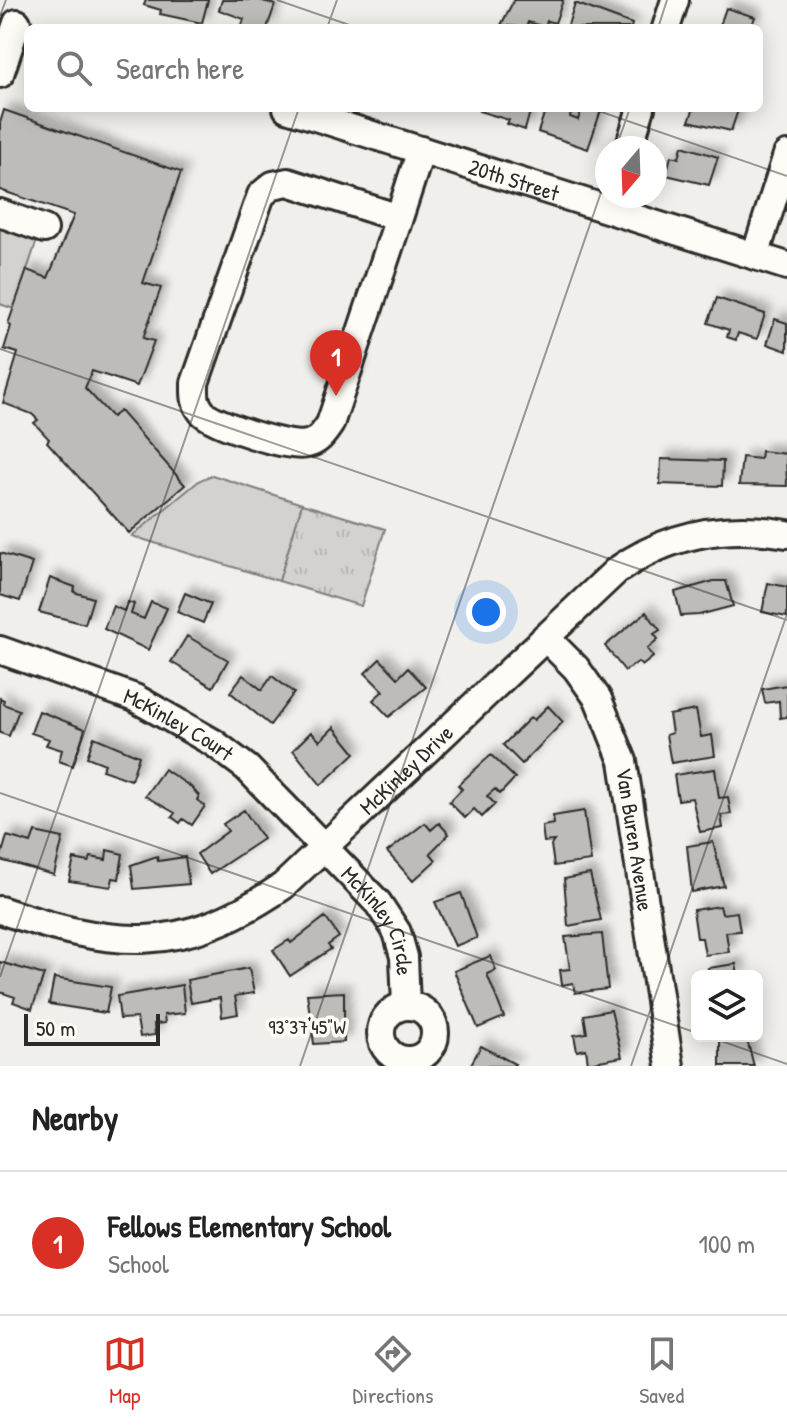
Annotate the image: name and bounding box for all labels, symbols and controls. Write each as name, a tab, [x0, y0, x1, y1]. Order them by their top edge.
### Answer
search box	[24, 24, 763, 112]
icon: search	[52, 46, 96, 90]
text: Search here	[116, 48, 244, 88]
north arrow	[595, 136, 667, 208]
street label: 20th Street	[465, 151, 563, 208]
pin: 1	[310, 330, 362, 396]
your location	[466, 592, 506, 632]
street label: McKinley Court	[120, 680, 240, 768]
street label: McKinley Drive	[353, 718, 460, 821]
street label: Van Buren Avenue	[609, 766, 661, 913]
street label: McKinley Circle	[335, 859, 420, 976]
map controls	[691, 970, 763, 1042]
button: layers	[691, 970, 763, 1042]
scale bar	[24, 1010, 160, 1046]
text: 50 m	[36, 1013, 75, 1043]
text: 93°37'45"W	[268, 1013, 346, 1040]
text: Nearby	[32, 1095, 118, 1141]
text: Fellows Elementary School	[108, 1206, 391, 1246]
text: 1	[53, 1226, 63, 1261]
text: 100 m	[699, 1226, 755, 1261]
text: School	[108, 1246, 169, 1281]
tab: Map	[103, 1332, 147, 1410]
tab: Directions	[353, 1332, 434, 1410]
tab: Saved	[639, 1332, 684, 1410]

